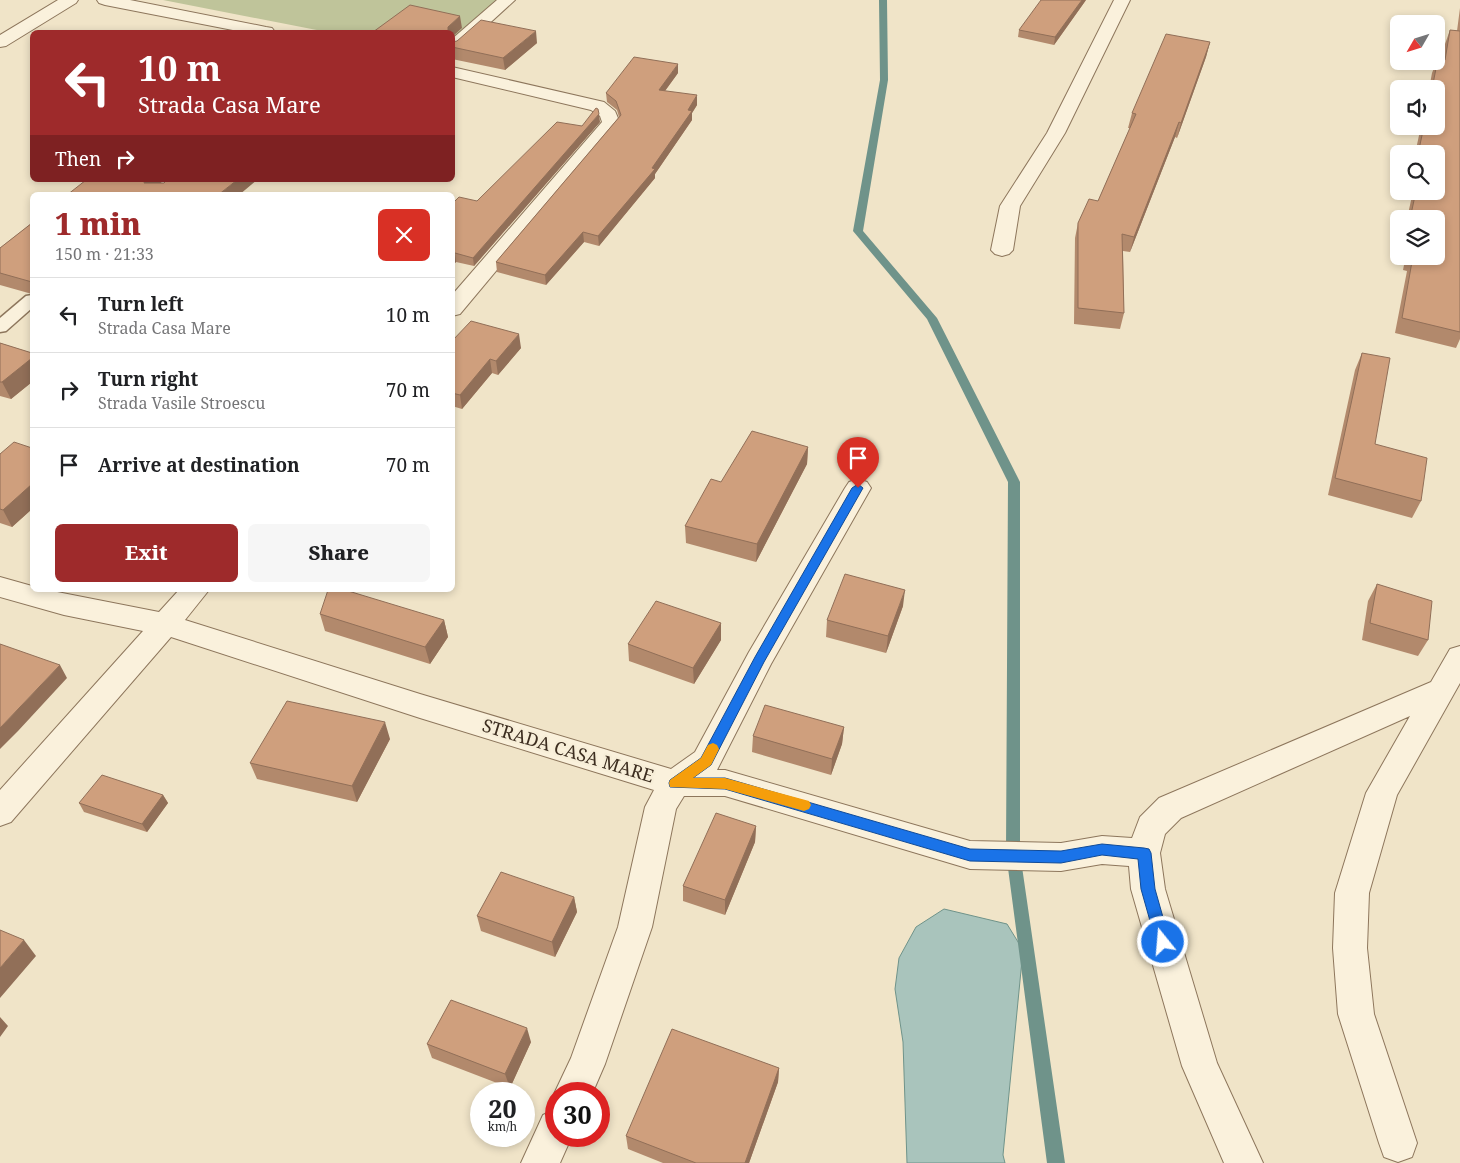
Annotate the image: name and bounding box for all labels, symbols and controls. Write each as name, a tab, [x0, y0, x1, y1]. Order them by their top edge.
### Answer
north arrow	[1390, 15, 1445, 70]
map controls	[1390, 15, 1445, 265]
text: 10 m	[138, 44, 221, 91]
icon: left	[55, 50, 120, 115]
button: sound	[1390, 80, 1445, 135]
text: Strada Casa Mare	[138, 89, 321, 119]
icon: right	[111, 145, 139, 173]
button: search	[1390, 145, 1445, 200]
text: Then	[55, 146, 101, 172]
text: 1 min	[55, 203, 141, 244]
button: close	[378, 209, 430, 261]
button: layers	[1390, 210, 1445, 265]
text: 150 m · 21:33	[55, 243, 154, 265]
text: Turn left	[98, 291, 184, 317]
icon: left	[55, 301, 83, 329]
text: 10 m	[386, 302, 430, 328]
text: Strada Casa Mare	[98, 317, 231, 339]
text: Turn right	[98, 366, 198, 392]
icon: right	[55, 376, 83, 404]
text: 70 m	[386, 377, 430, 403]
text: Strada Vasile Stroescu	[98, 392, 265, 414]
pin	[837, 437, 879, 488]
icon: arrive	[844, 444, 872, 472]
icon: arrive	[55, 451, 83, 479]
text: Arrive at destination	[98, 452, 300, 478]
text: 70 m	[386, 452, 430, 478]
button: Exit	[55, 524, 238, 582]
button: Share	[248, 524, 430, 582]
street label: STRADA CASA MARE	[480, 713, 657, 788]
position arrow	[1136, 915, 1188, 967]
speed limit sign: 30	[545, 1082, 610, 1147]
text: 20	[488, 1091, 517, 1125]
text: km/h	[488, 1118, 517, 1135]

